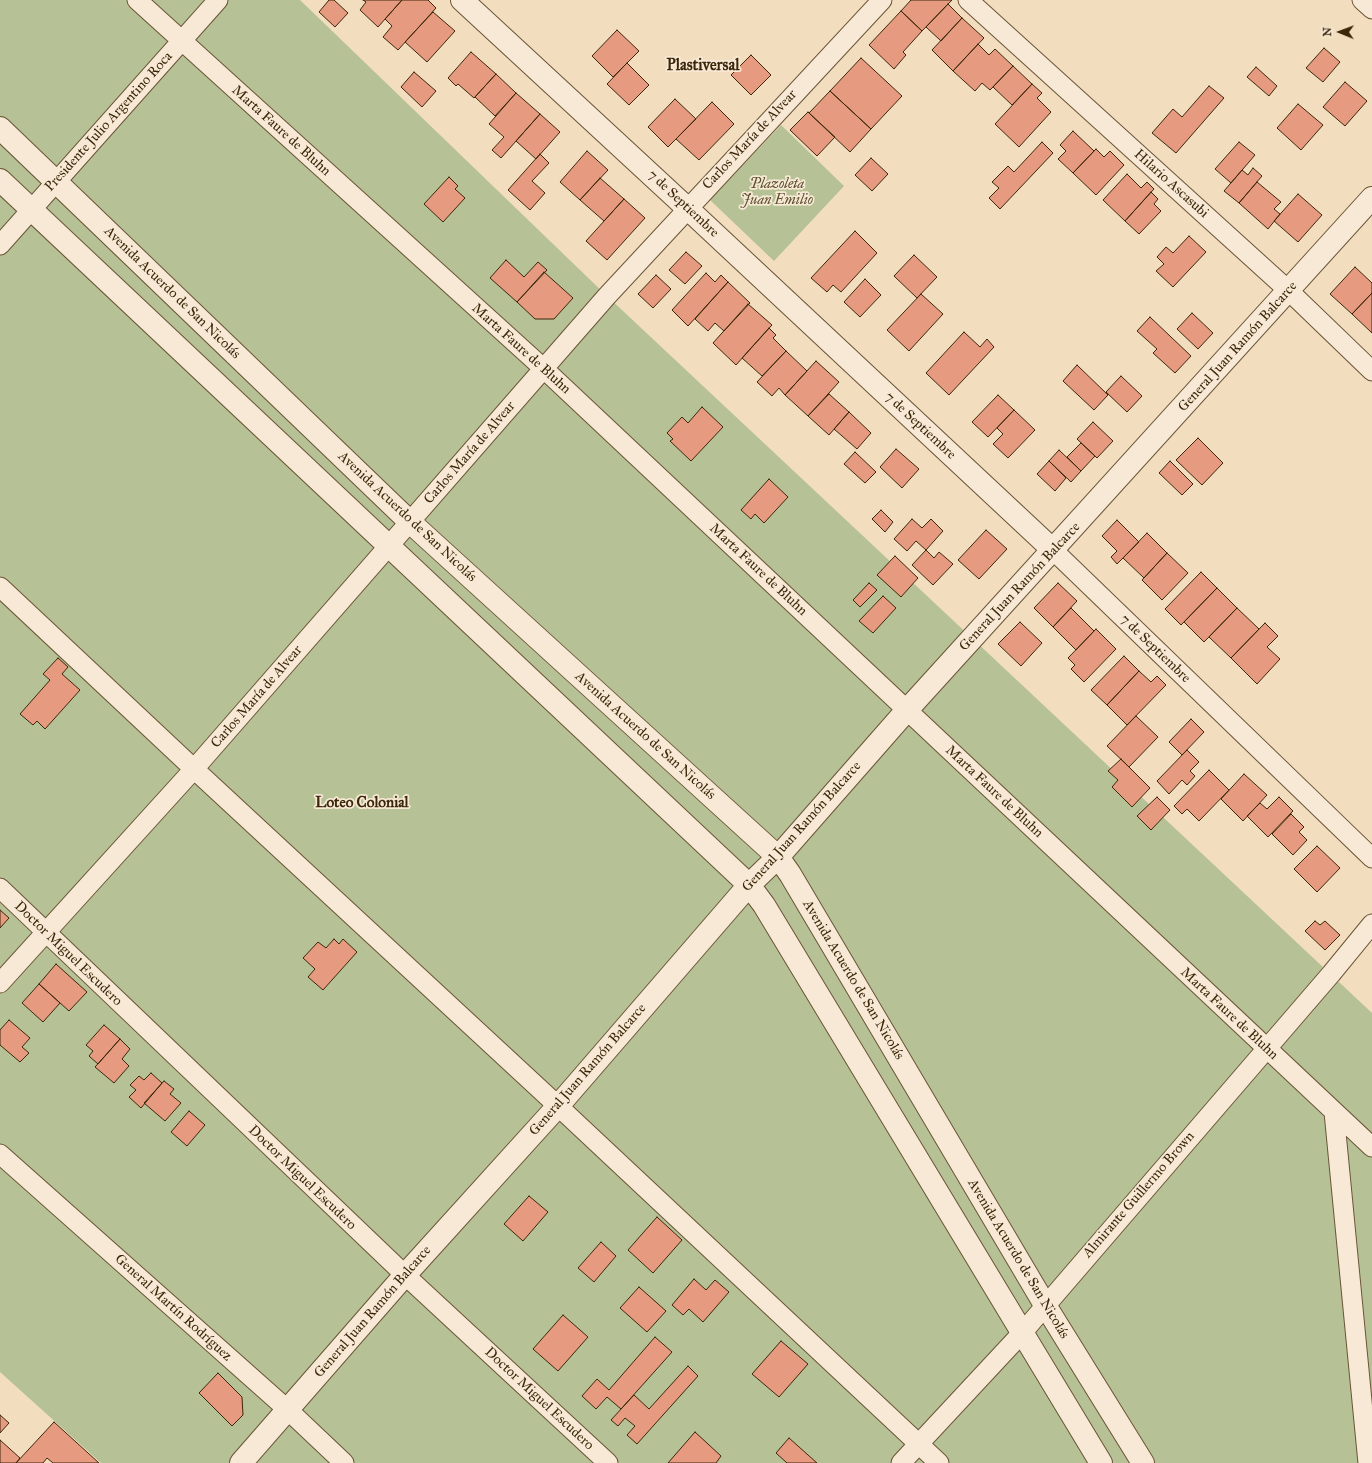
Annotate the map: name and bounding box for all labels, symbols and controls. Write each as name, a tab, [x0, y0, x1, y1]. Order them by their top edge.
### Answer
north arrow	[1320, 12, 1360, 52]
text: N	[1321, 27, 1334, 37]
street label: Presidente Julio Argentino Roca	[42, 49, 176, 195]
district label: Plastiversal	[666, 56, 740, 76]
street label: Marta Faure de Bluhn	[228, 82, 334, 180]
street label: Carlos María de Alvear	[699, 87, 801, 193]
street label: Hilario Ascasubi	[1130, 146, 1212, 222]
street label: 7 de Septiembre	[644, 167, 722, 241]
park label: Plazoleta Juan Emilio	[741, 177, 813, 210]
street label: Avenida Acuerdo de San Nicolás	[100, 223, 244, 363]
street label: General Juan Ramón Balcarce	[1175, 278, 1301, 416]
street label: Marta Faure de Bluhn	[468, 300, 574, 398]
street label: 7 de Septiembre	[881, 389, 959, 463]
street label: Carlos María de Alvear	[421, 398, 519, 508]
street label: Avenida Acuerdo de San Nicolás	[334, 448, 480, 586]
street label: General Juan Ramón Balcarce	[956, 519, 1084, 655]
street label: Marta Faure de Bluhn	[706, 520, 810, 620]
street label: 7 de Septiembre	[1116, 611, 1194, 687]
street label: Carlos María de Alvear	[208, 642, 306, 752]
street label: Avenida Acuerdo de San Nicolás	[571, 668, 719, 804]
street label: Marta Faure de Bluhn	[942, 742, 1046, 842]
street label: General Juan Ramón Balcarce	[739, 758, 865, 896]
district label: Loteo Colonial	[315, 794, 409, 812]
street label: Avenida Acuerdo de San Nicolás	[799, 897, 907, 1063]
street label: Doctor Miguel Escudero	[11, 898, 125, 1010]
street label: Marta Faure de Bluhn	[1177, 964, 1281, 1064]
street label: General Juan Ramón Balcarce	[526, 1000, 650, 1140]
street label: Doctor Miguel Escudero	[245, 1122, 359, 1234]
street label: Almirante Guillermo Brown	[1080, 1129, 1198, 1261]
street label: Avenida Acuerdo de San Nicolás	[964, 1176, 1072, 1342]
street label: General Juan Ramón Balcarce	[311, 1242, 435, 1382]
street label: General Martín Rodríguez	[111, 1251, 235, 1365]
street label: Doctor Miguel Escudero	[481, 1344, 597, 1454]

